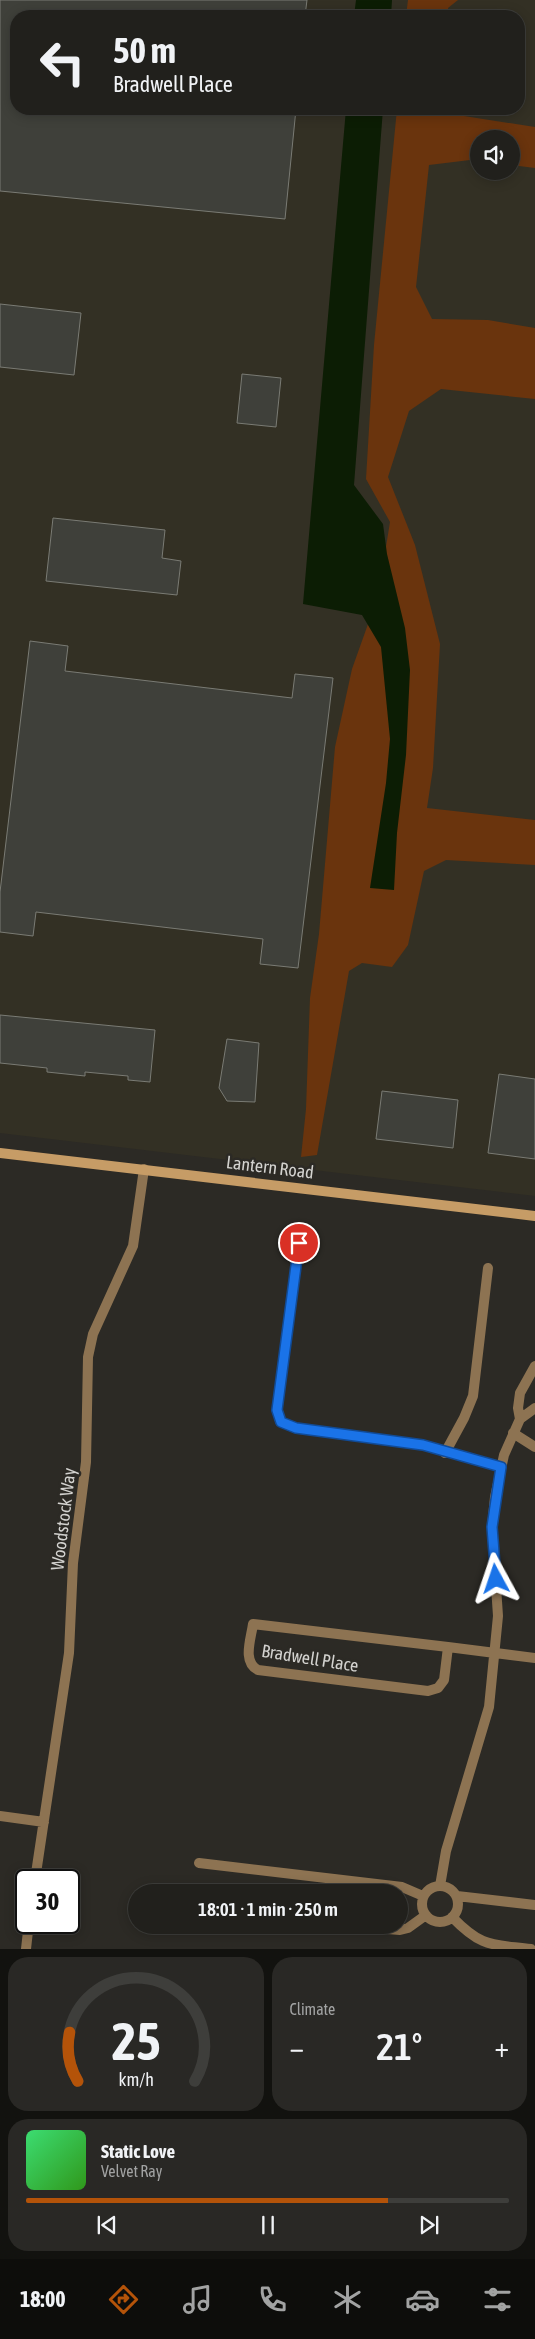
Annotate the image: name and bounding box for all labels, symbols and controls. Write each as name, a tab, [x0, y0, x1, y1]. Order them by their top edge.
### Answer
icon: left	[30, 30, 95, 95]
text: 50 m	[113, 30, 176, 70]
text: Bradwell Place	[113, 71, 233, 97]
map controls	[470, 130, 520, 180]
button: sound	[470, 130, 520, 180]
street label: Lantern Road	[225, 1151, 315, 1183]
pin	[278, 1222, 320, 1264]
icon: arrive	[285, 1229, 313, 1257]
street label: Woodstock Way	[46, 1467, 80, 1571]
position arrow	[469, 1552, 521, 1604]
street label: Bradwell Place	[260, 1640, 360, 1676]
speed limit sign: 30	[15, 1869, 80, 1934]
text: 18:01 · 1 min · 250 m	[198, 1898, 338, 1920]
text: Climate	[290, 2000, 335, 2018]
text: 25	[111, 2011, 160, 2071]
text: 21°	[376, 2025, 422, 2068]
text: −	[290, 2031, 304, 2063]
text: +	[494, 2031, 509, 2063]
text: km/h	[118, 2069, 153, 2090]
text: Static Love	[101, 2140, 175, 2162]
text: Velvet Ray	[101, 2162, 162, 2180]
icon: previous	[93, 2211, 121, 2239]
icon: pause	[254, 2211, 282, 2239]
icon: next	[415, 2211, 443, 2239]
icon: directions	[106, 2282, 141, 2317]
icon: music	[180, 2282, 215, 2317]
icon: phone	[255, 2282, 290, 2317]
icon: climate	[330, 2282, 365, 2317]
icon: car	[405, 2282, 440, 2317]
icon: filters	[480, 2282, 515, 2317]
text: 18:00	[20, 2286, 66, 2312]

